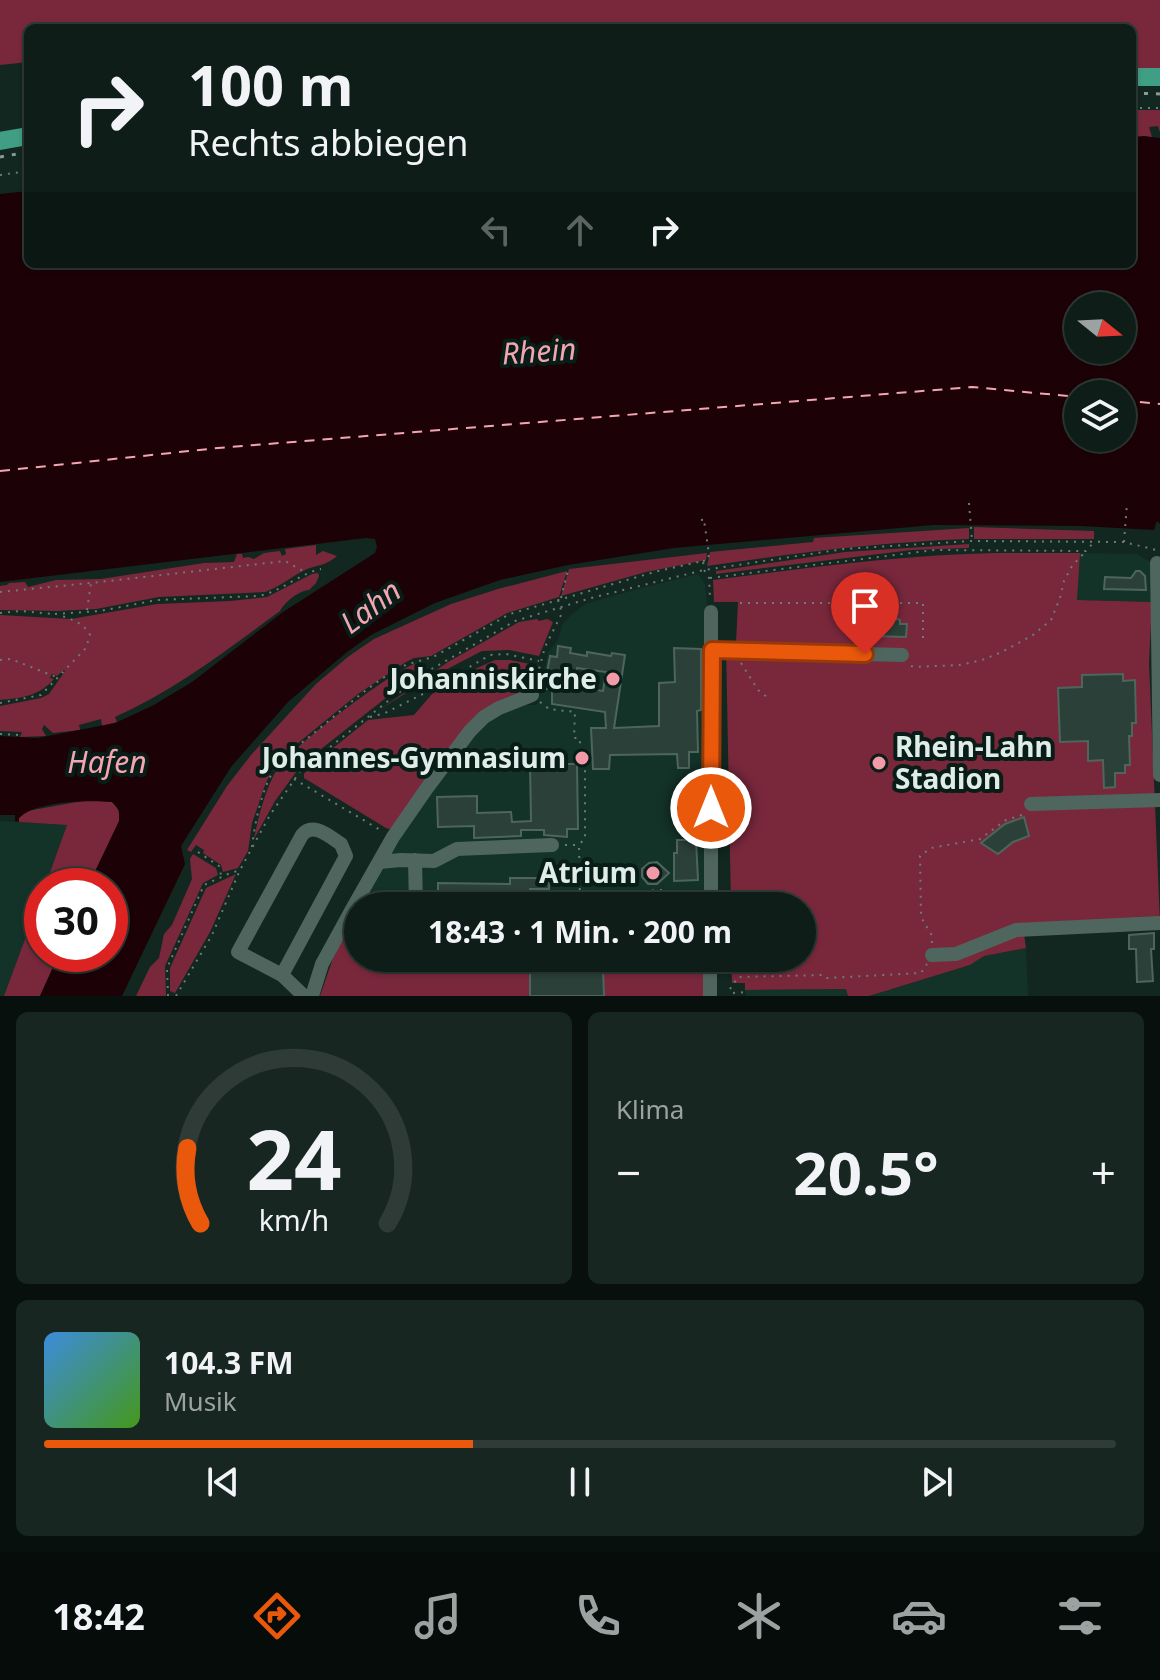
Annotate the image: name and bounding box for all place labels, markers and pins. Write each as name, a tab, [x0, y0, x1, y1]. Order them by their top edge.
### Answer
pin	[831, 572, 899, 654]
place label: Johanniskirche	[386, 659, 597, 697]
marker: Johanniskirche	[604, 670, 622, 688]
place label: Rhein-Lahn Stadion	[895, 727, 1053, 797]
place label: Johannes-Gymnasium	[259, 738, 566, 776]
marker: Johannes-Gymnasium	[573, 749, 591, 767]
marker: Rhein-Lahn Stadion	[870, 754, 888, 772]
place label: Atrium	[539, 853, 637, 891]
marker: Atrium	[644, 864, 662, 882]

